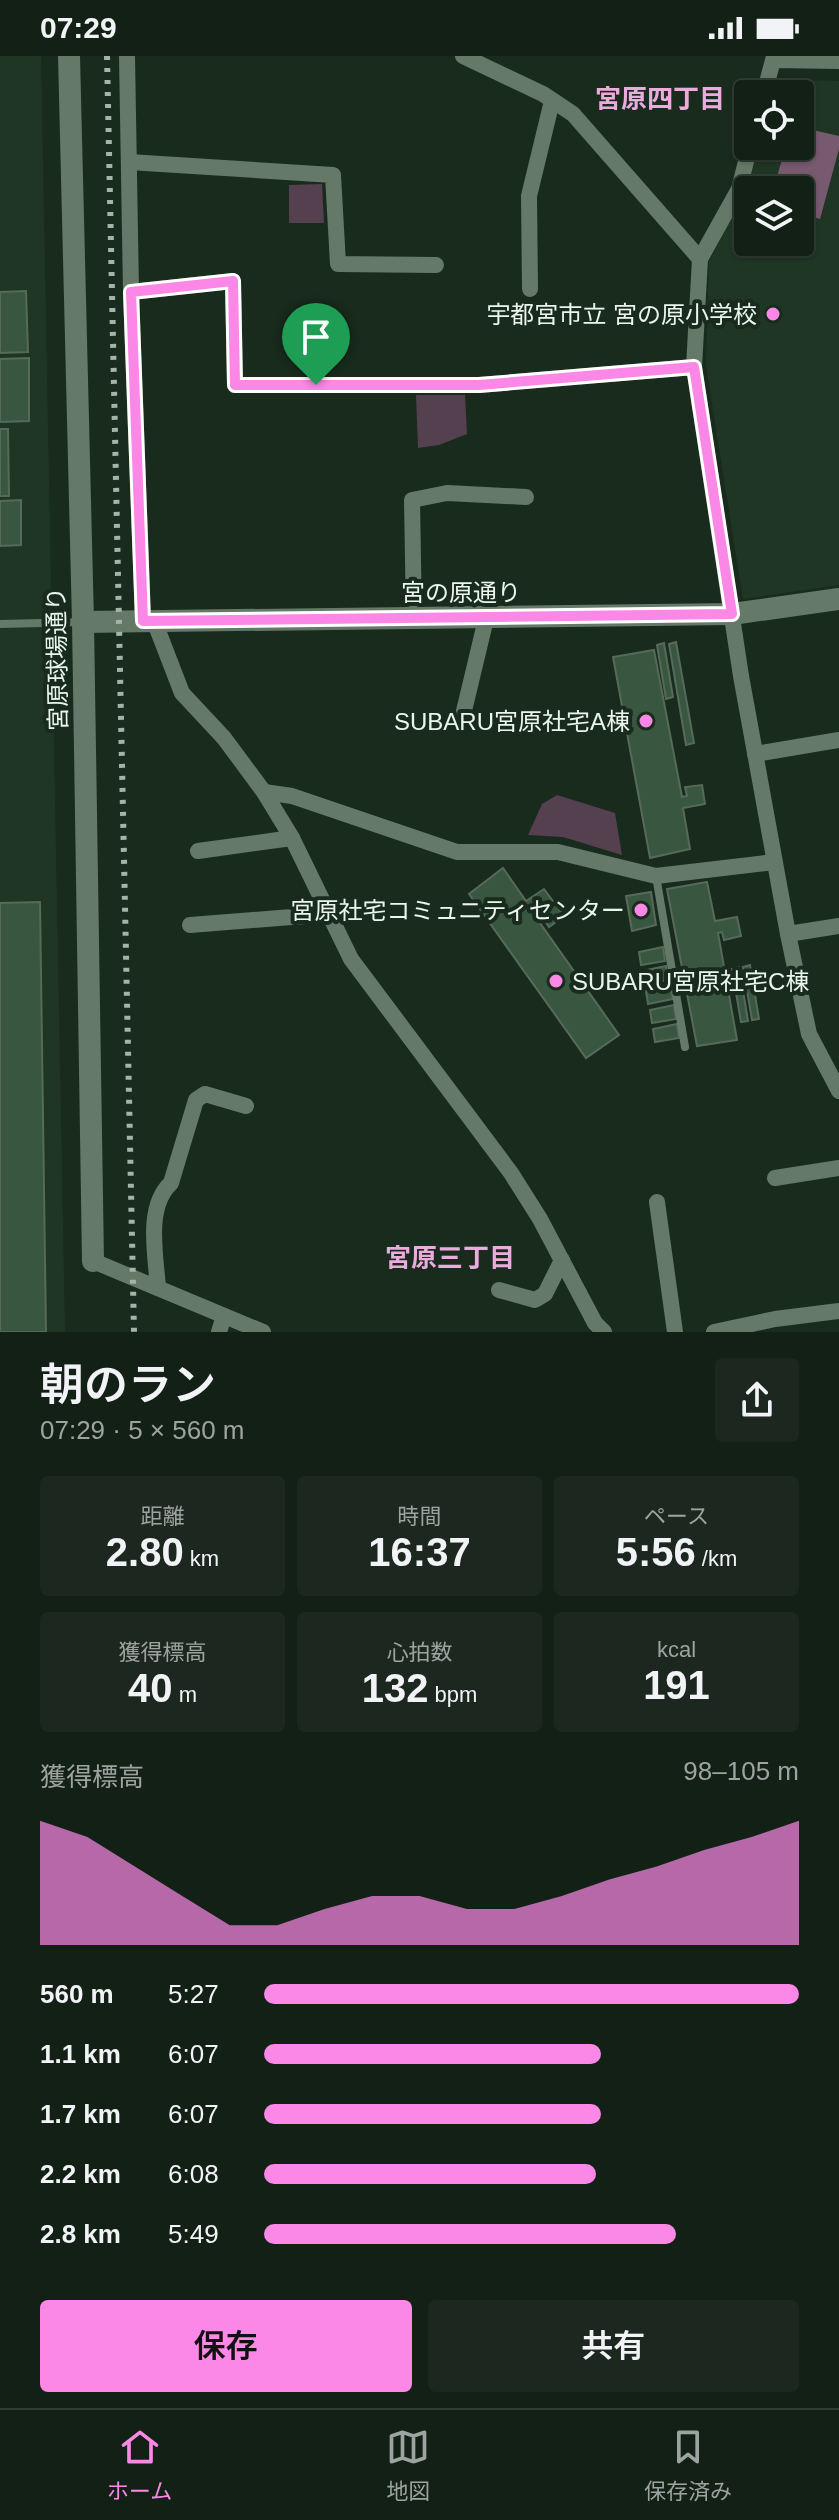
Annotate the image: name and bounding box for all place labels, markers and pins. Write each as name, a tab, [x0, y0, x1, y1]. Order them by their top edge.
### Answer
place label: 宇都宮市立 宮の原小学校	[486, 301, 757, 328]
pin	[282, 303, 350, 385]
marker: 宇都宮市立 宮の原小学校	[764, 305, 782, 323]
place label: SUBARU宮原社宅A棟	[394, 708, 630, 735]
marker: SUBARU宮原社宅A棟	[637, 712, 655, 730]
place label: 宮原社宅コミュニティセンター	[290, 897, 625, 924]
marker: 宮原社宅コミュニティセンター	[632, 901, 650, 919]
place label: SUBARU宮原社宅C棟	[572, 968, 809, 995]
marker: SUBARU宮原社宅C棟	[547, 972, 565, 990]

